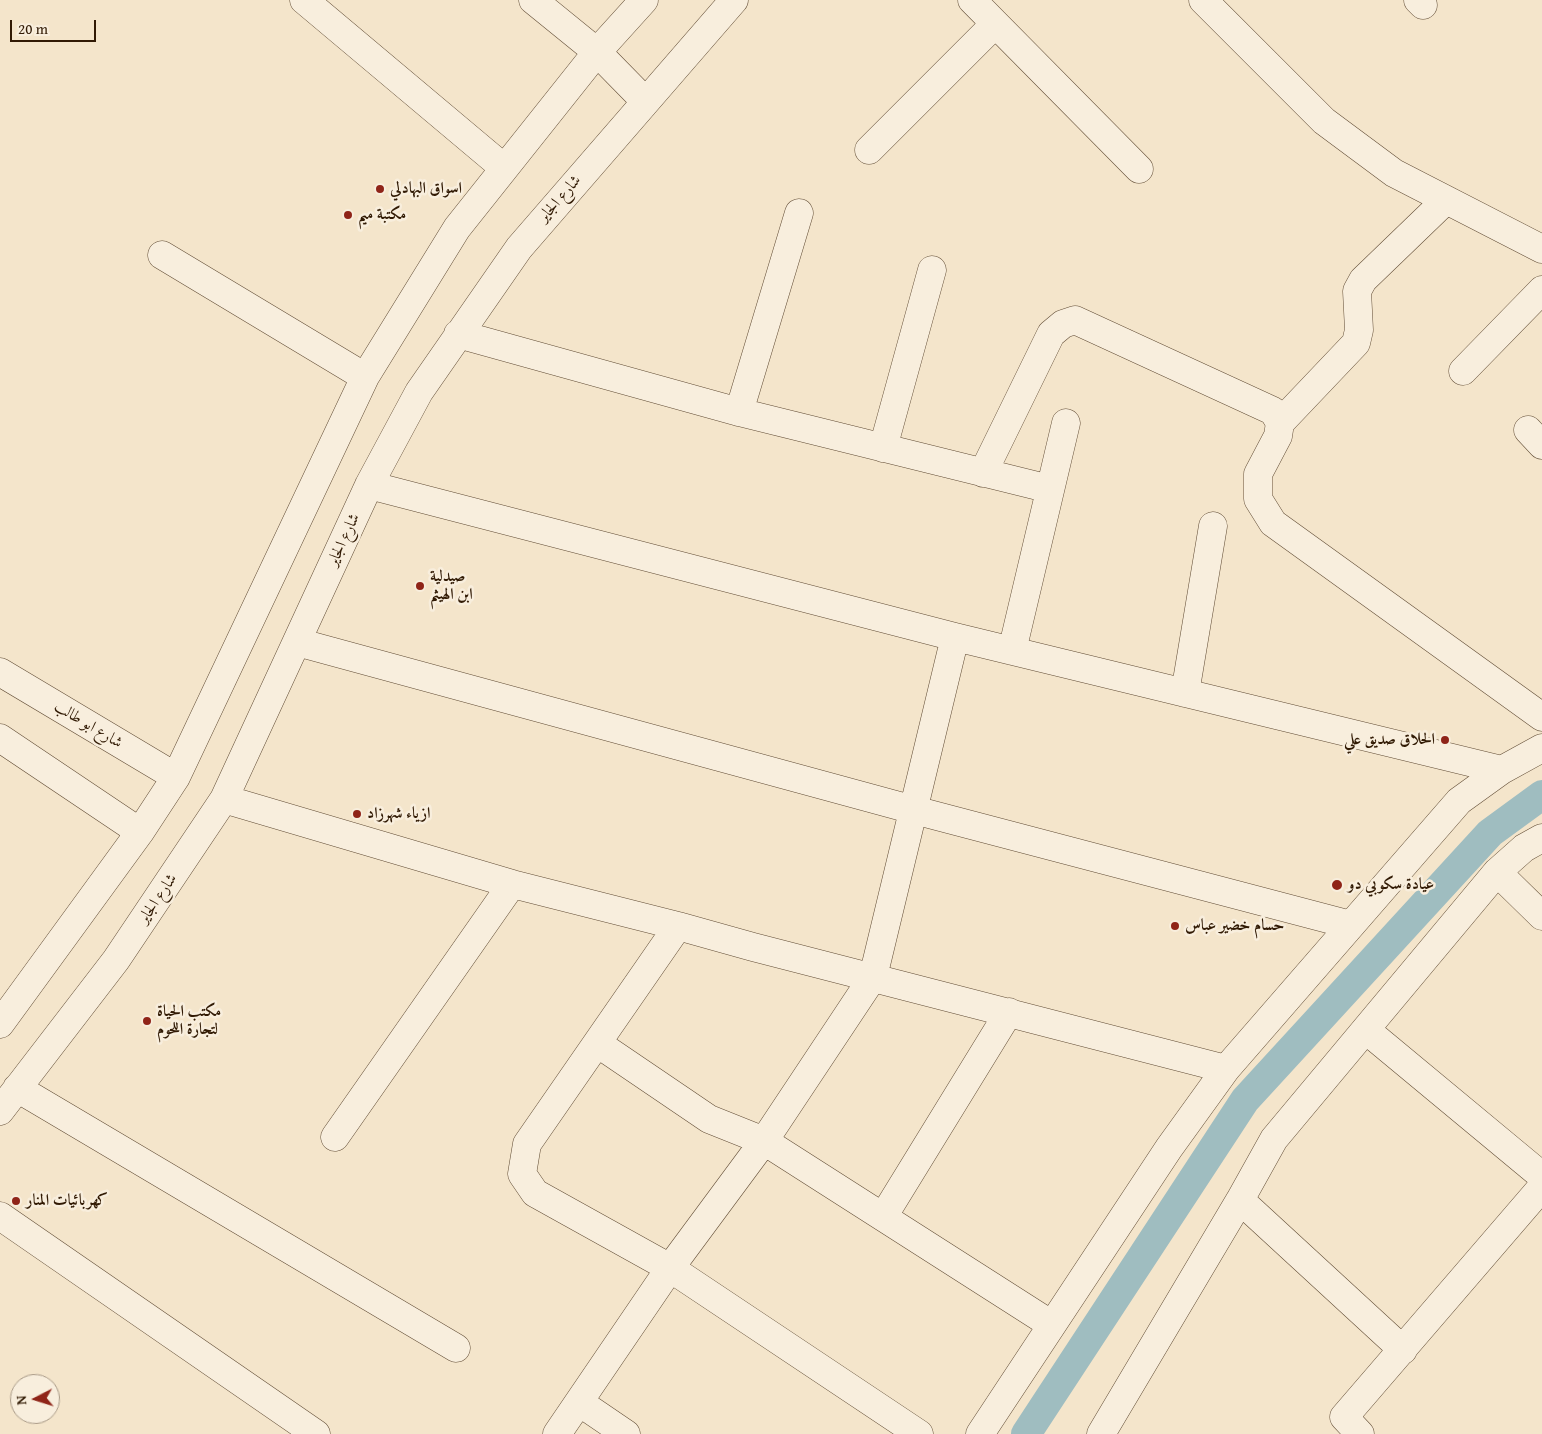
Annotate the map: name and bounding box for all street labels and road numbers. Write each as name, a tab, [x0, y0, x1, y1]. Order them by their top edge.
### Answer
street label: شارع الجاير	[534, 172, 586, 226]
street label: شارع الجاير	[323, 511, 365, 569]
street label: شارع ابو طالب	[50, 697, 126, 753]
street label: شارع الجاير	[134, 870, 182, 928]

